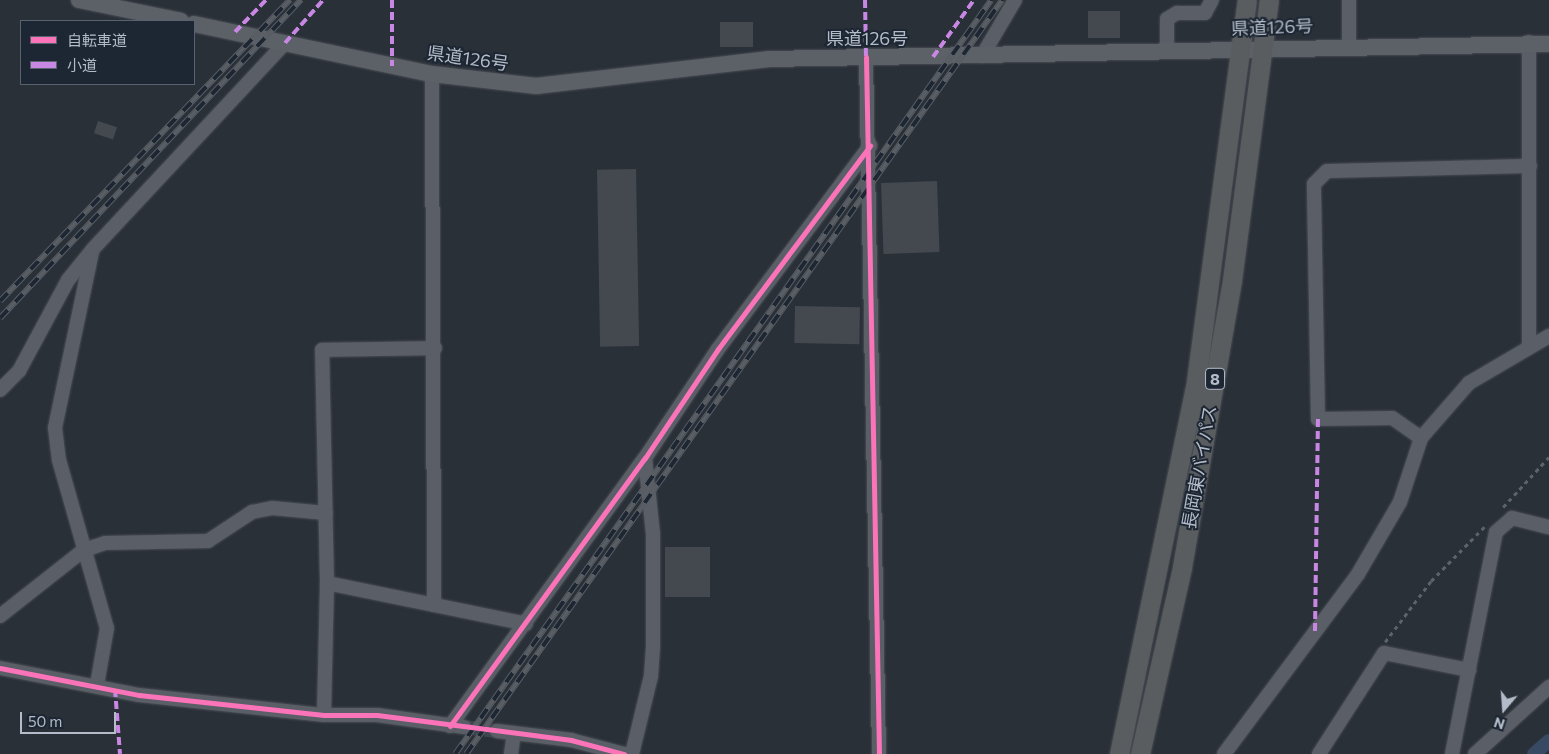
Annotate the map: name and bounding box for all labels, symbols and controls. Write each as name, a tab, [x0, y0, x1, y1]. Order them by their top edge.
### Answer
street label: 県道126号	[1230, 15, 1314, 39]
legend	[20, 20, 195, 85]
street label: 県道126号	[826, 27, 908, 49]
text: 自転車道	[67, 31, 127, 49]
street label: 県道126号	[426, 42, 510, 74]
text: 小道	[67, 56, 97, 74]
road number: 8	[1205, 366, 1225, 392]
street label: 長岡東バイパス	[1177, 403, 1221, 531]
north arrow	[1479, 684, 1529, 734]
scale bar	[22, 702, 119, 734]
text: 50 m	[28, 712, 62, 730]
text: N	[1492, 714, 1507, 733]

